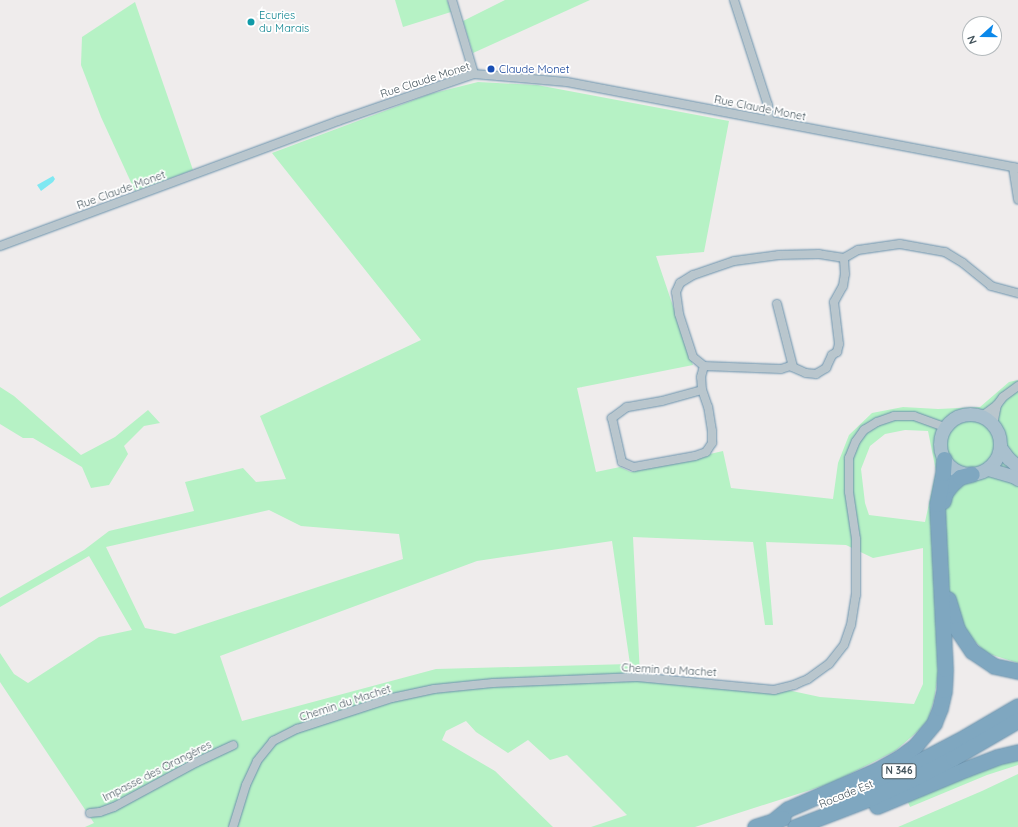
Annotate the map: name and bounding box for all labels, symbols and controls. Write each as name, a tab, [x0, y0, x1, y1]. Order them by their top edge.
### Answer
place label: Ecuries du Marais	[259, 9, 309, 35]
north arrow	[962, 16, 1002, 56]
marker: Ecuries du Marais	[246, 17, 256, 27]
text: N	[964, 34, 980, 46]
street label: Rue Claude Monet	[379, 59, 471, 101]
place label: Claude Monet	[499, 62, 569, 76]
marker: Claude Monet	[486, 64, 496, 74]
street label: Rue Claude Monet	[713, 93, 807, 123]
street label: Rue Claude Monet	[75, 168, 167, 212]
street label: Chemin du Machet	[621, 661, 717, 679]
street label: Chemin du Machet	[298, 682, 392, 724]
street label: Impasse des Orangères	[100, 738, 214, 804]
road number: N 346	[881, 763, 917, 779]
street label: Rocade Est	[817, 777, 875, 811]

